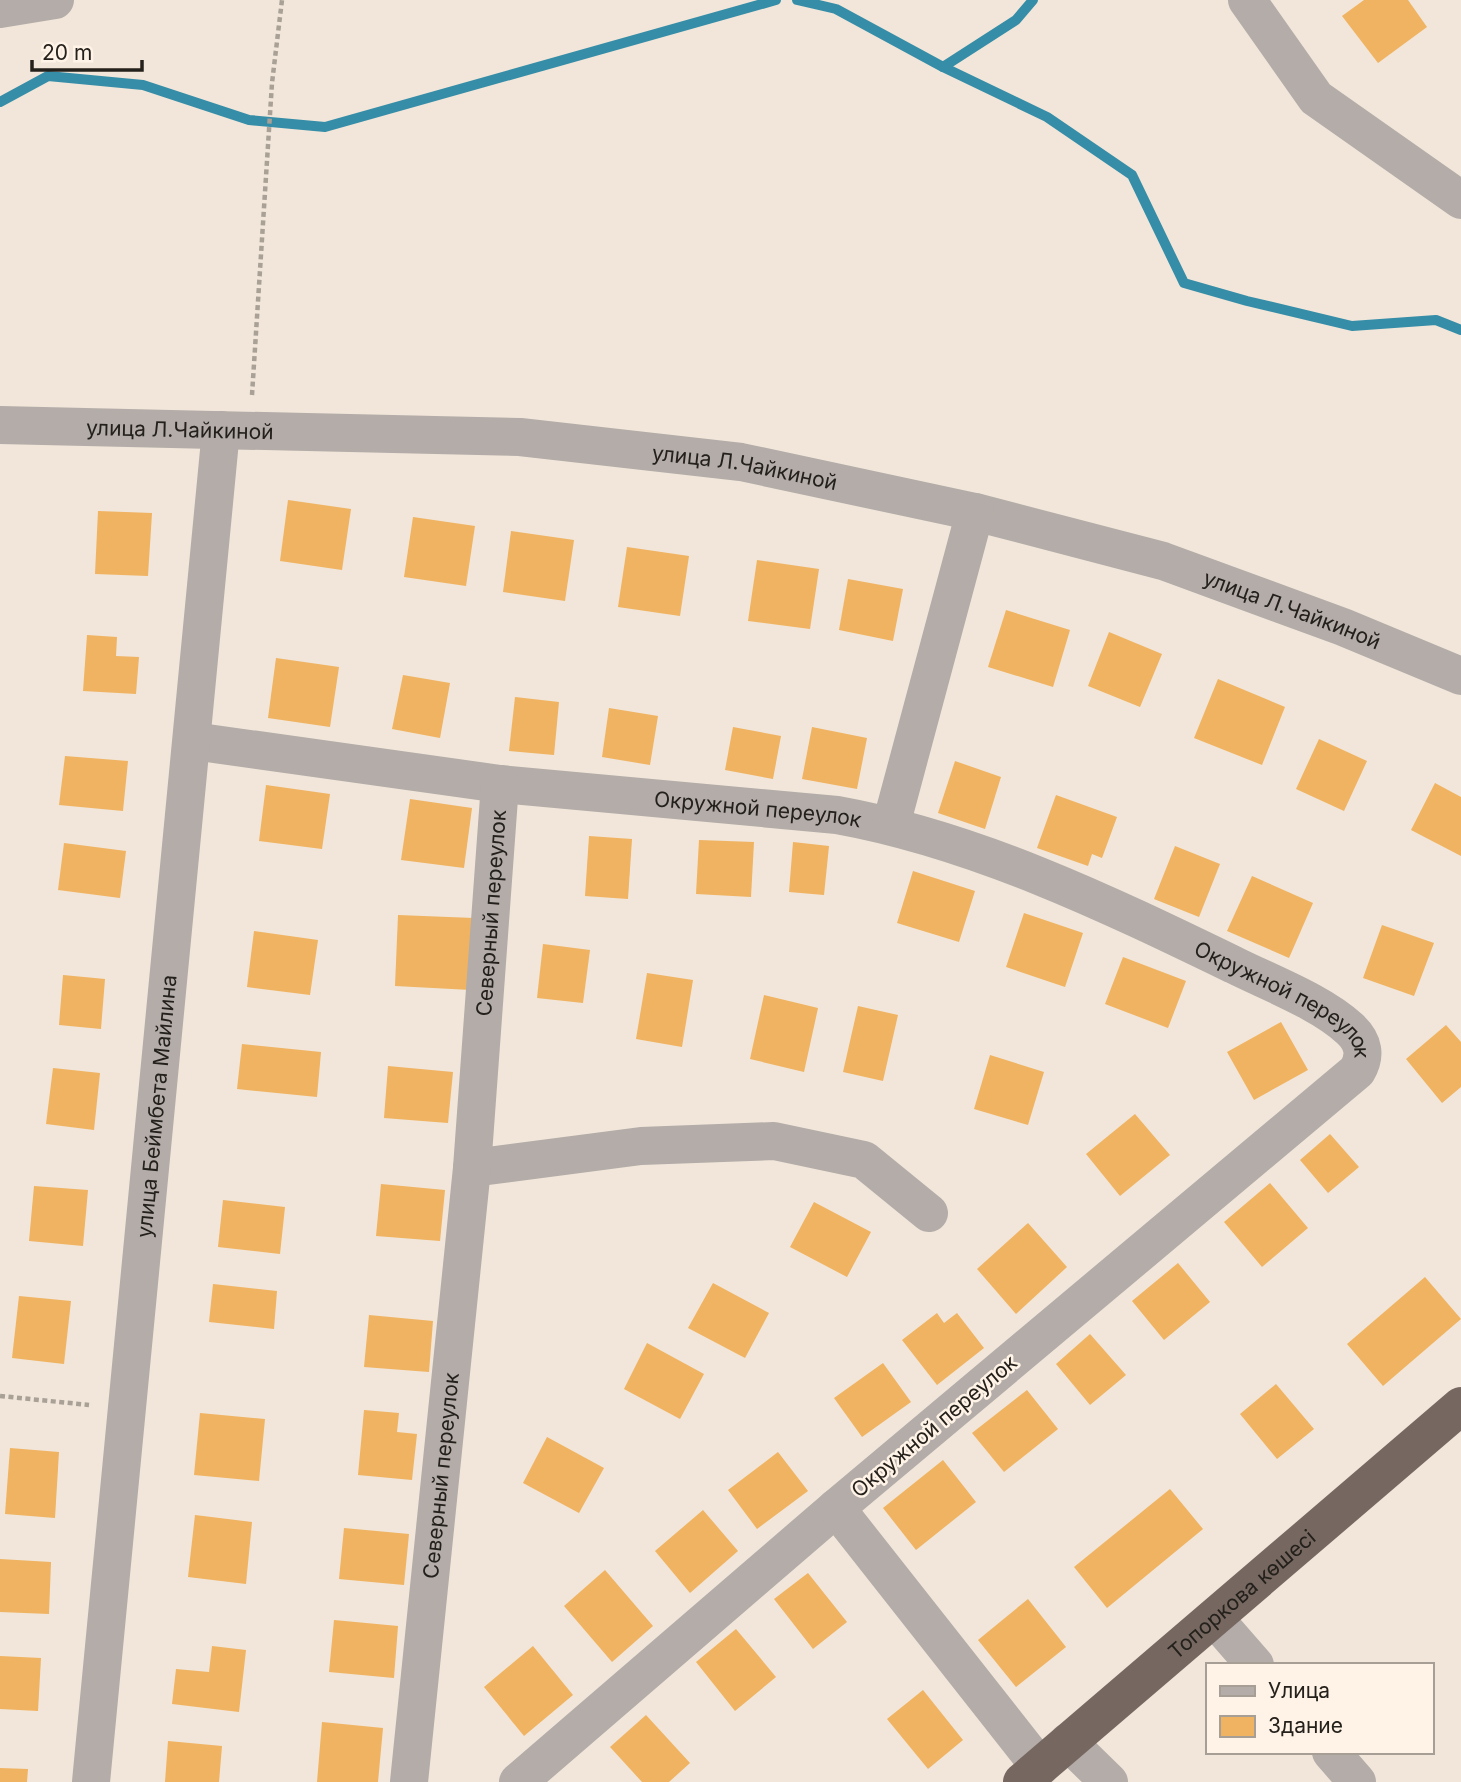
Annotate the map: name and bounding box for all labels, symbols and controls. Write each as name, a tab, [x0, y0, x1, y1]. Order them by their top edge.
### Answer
scale bar	[32, 28, 142, 72]
text: 20 m	[42, 40, 92, 65]
street label: улица Л.Чайкиной	[86, 414, 274, 444]
street label: улица Л.Чайкиной	[651, 440, 840, 495]
street label: улица Л.Чайкиной	[1200, 564, 1385, 654]
street label: Окружной переулок	[653, 786, 864, 832]
street label: Северный переулок	[471, 808, 511, 1017]
street label: Окружной переулок	[1191, 935, 1375, 1059]
street label: улица Беймбета Майлина	[131, 973, 181, 1239]
street label: Окружной переулок	[846, 1349, 1022, 1502]
street label: Северный переулок	[417, 1371, 464, 1580]
street label: Топоркова көшесі	[1163, 1524, 1320, 1664]
legend	[1206, 1663, 1433, 1754]
text: Улица	[1268, 1678, 1330, 1703]
text: Здание	[1268, 1713, 1343, 1738]

